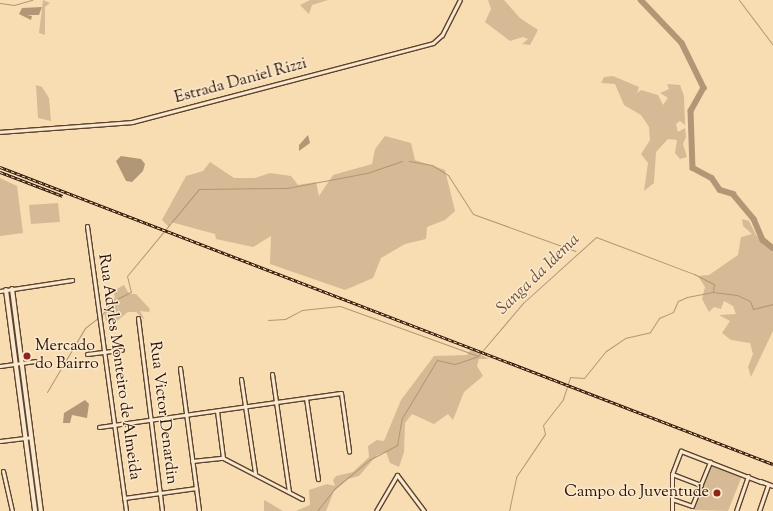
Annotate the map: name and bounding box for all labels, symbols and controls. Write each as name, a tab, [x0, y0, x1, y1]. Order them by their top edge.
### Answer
street label: Estrada Daniel Rizzi	[173, 55, 309, 109]
water label: Sanga da Idema	[493, 230, 585, 320]
street label: Rua Adyles Monteiro de Almeida	[93, 253, 143, 481]
place label: Mercado do Bairro	[35, 337, 99, 375]
street label: Rua Victor Denardin	[144, 340, 180, 486]
marker: Mercado do Bairro	[22, 351, 32, 361]
place label: Campo do Juventude	[564, 483, 709, 503]
marker: Campo do Juventude	[712, 488, 722, 498]

